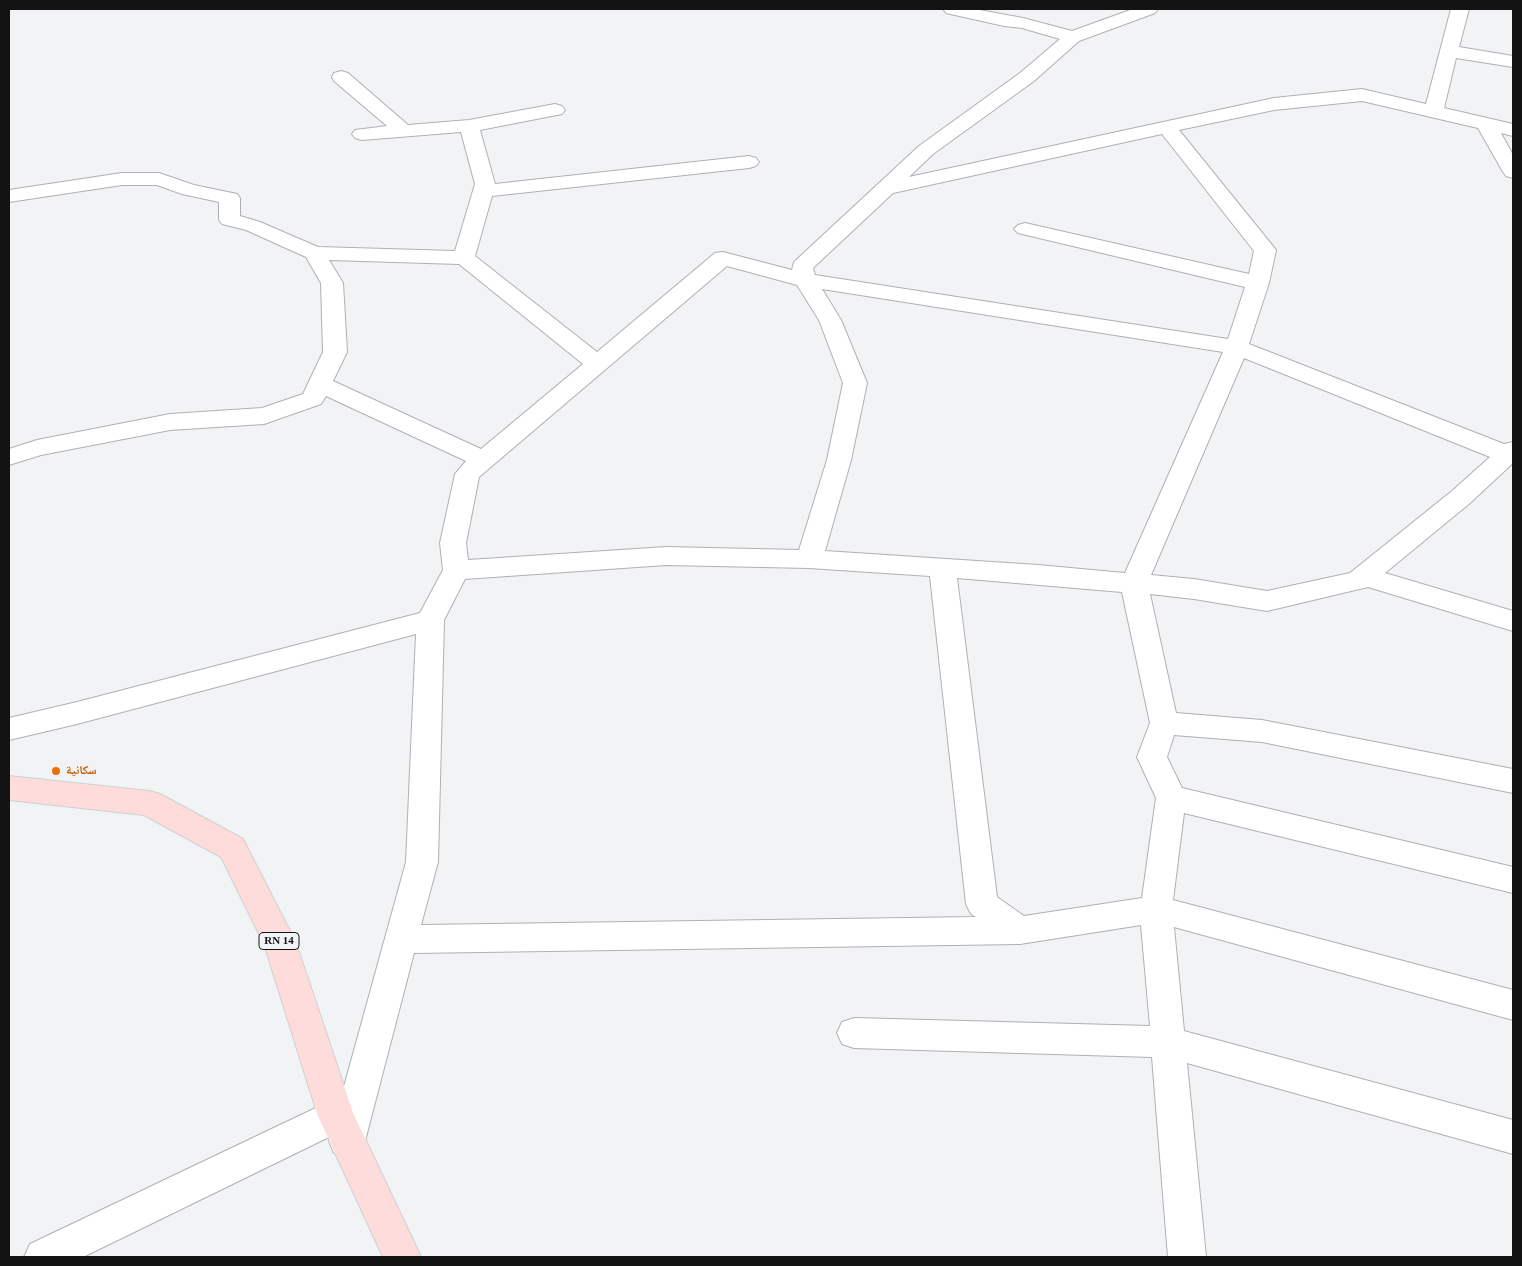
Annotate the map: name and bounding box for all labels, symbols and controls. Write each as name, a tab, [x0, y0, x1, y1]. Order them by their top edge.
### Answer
place label: سكانية	[66, 764, 97, 778]
marker: سكانية	[50, 765, 62, 777]
road number: RN 14	[259, 932, 299, 949]

